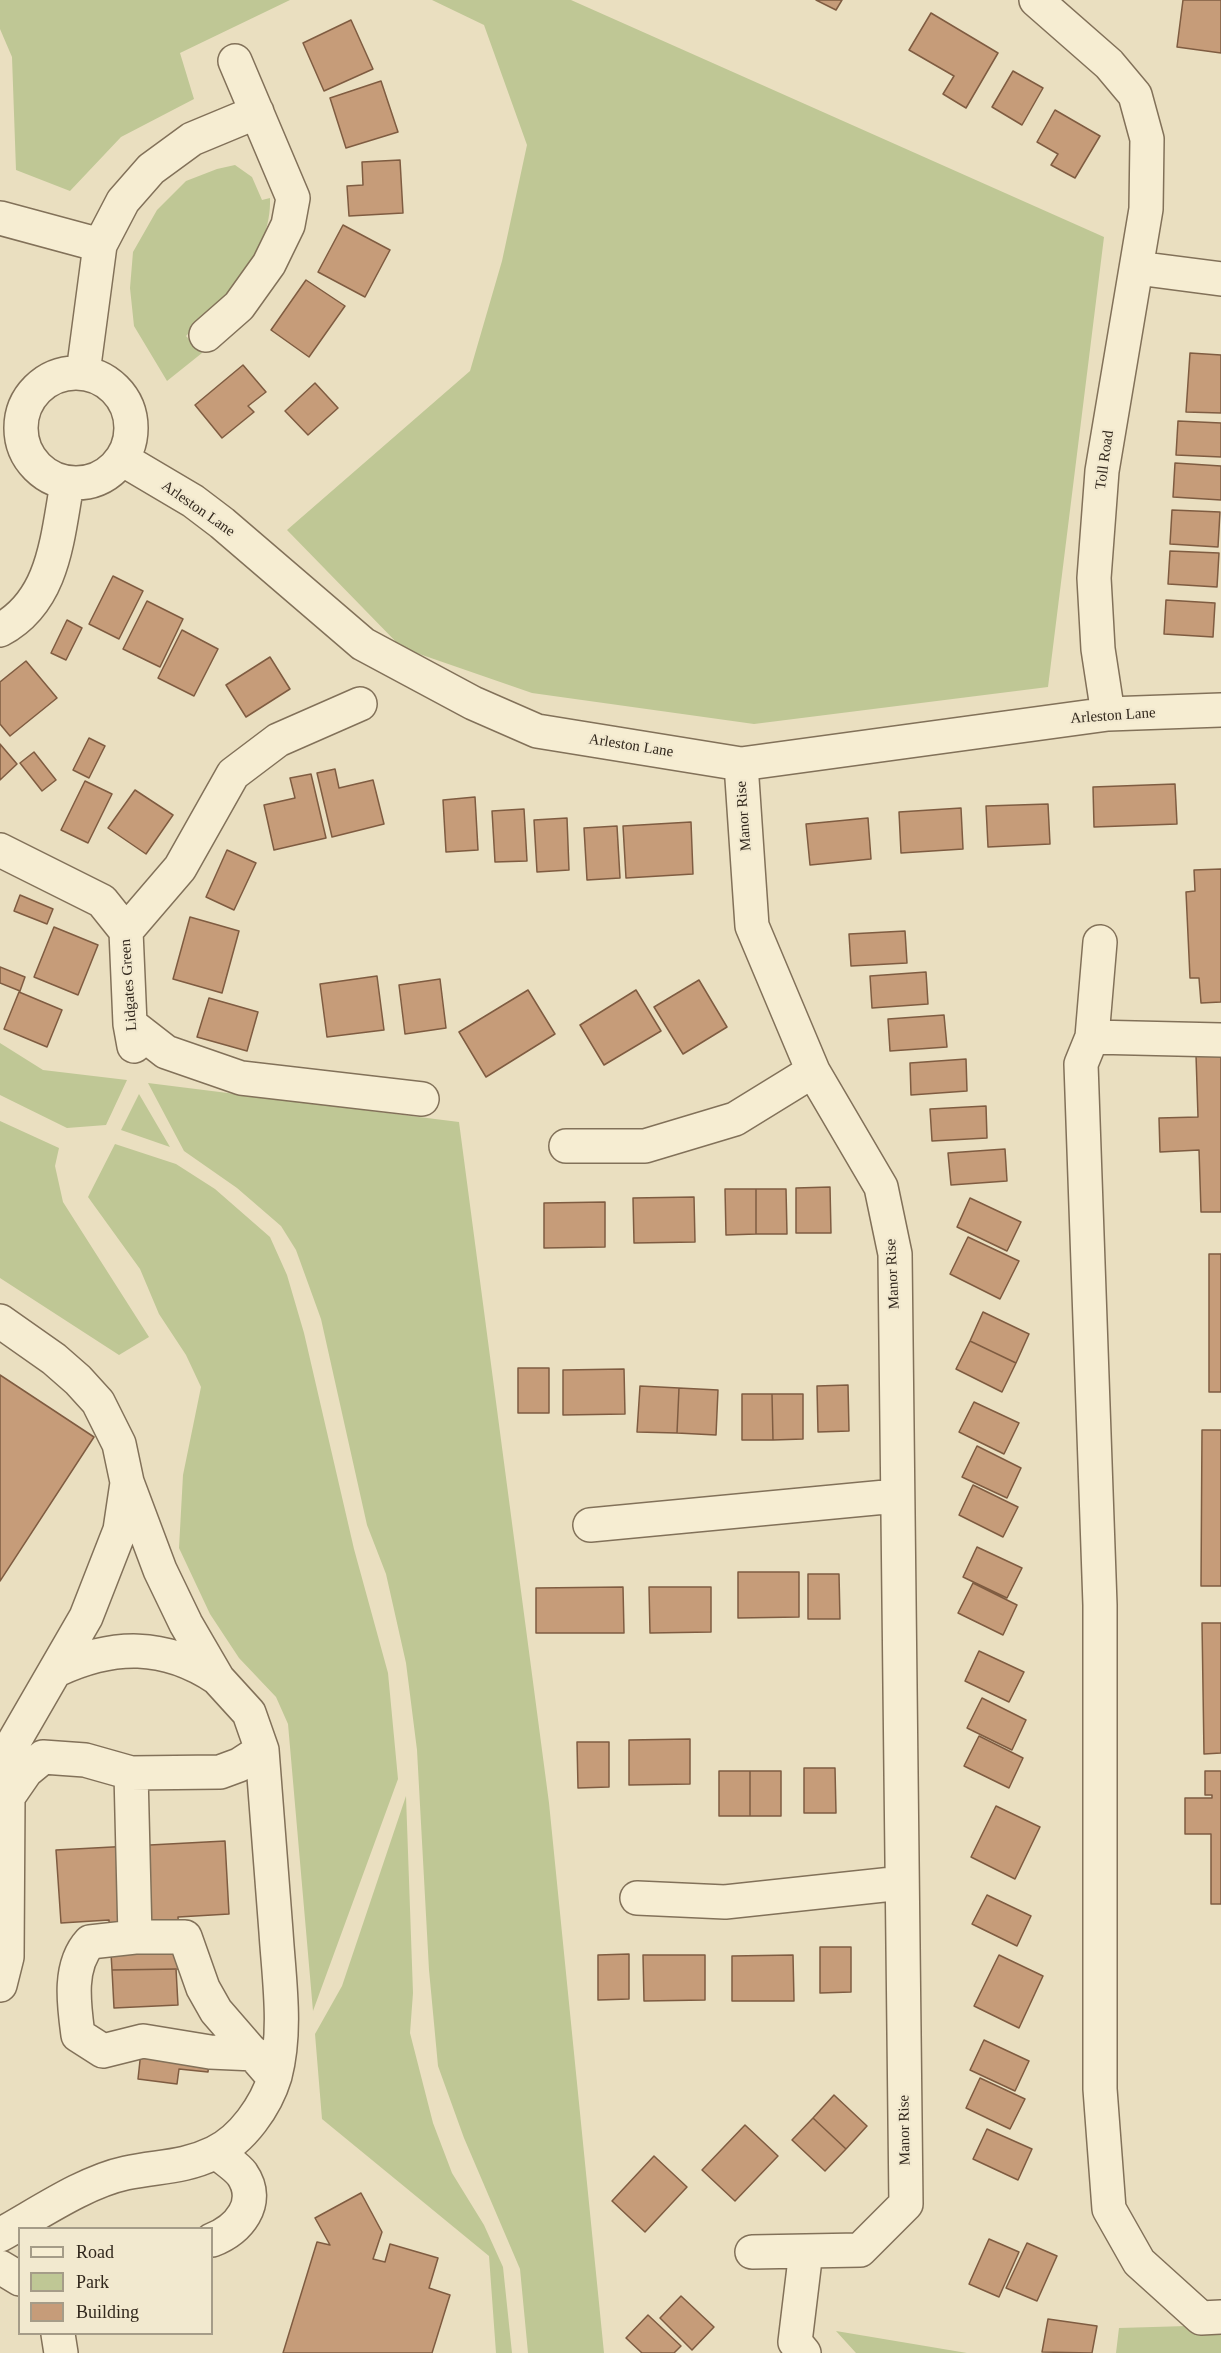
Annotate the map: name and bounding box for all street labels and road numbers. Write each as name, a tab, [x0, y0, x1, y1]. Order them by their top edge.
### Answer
street label: Toll Road	[1092, 429, 1118, 491]
street label: Arleston Lane	[158, 477, 238, 541]
street label: Arleston Lane	[1070, 704, 1156, 728]
street label: Arleston Lane	[587, 730, 675, 762]
street label: Manor Rise	[733, 780, 755, 852]
street label: Lidgates Green	[117, 938, 141, 1032]
street label: Manor Rise	[882, 1238, 904, 1310]
street label: Manor Rise	[895, 2095, 915, 2165]

